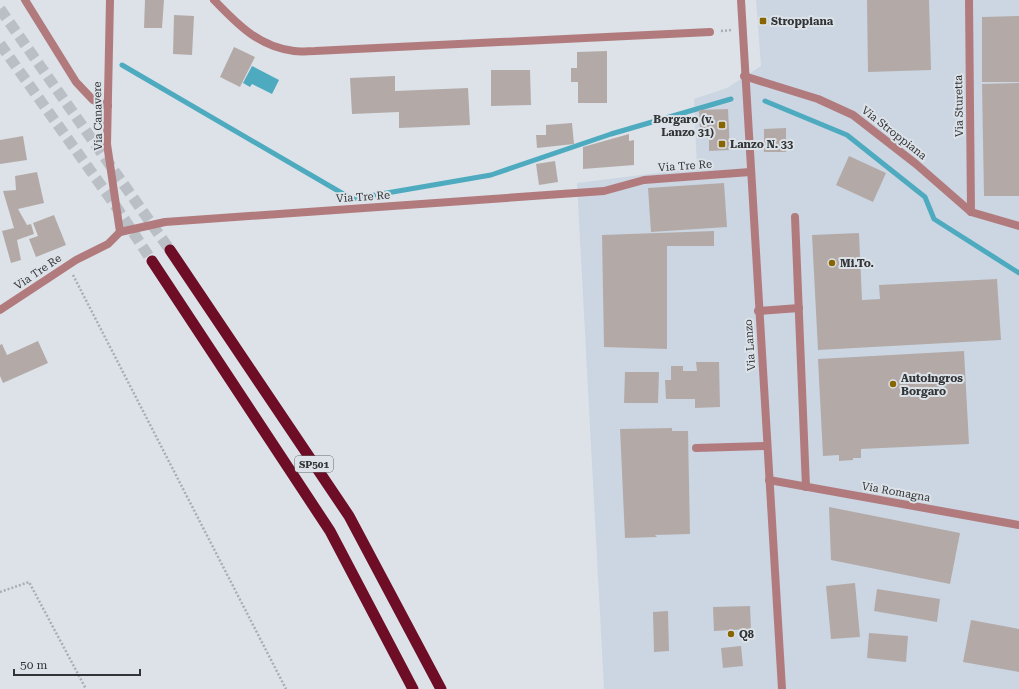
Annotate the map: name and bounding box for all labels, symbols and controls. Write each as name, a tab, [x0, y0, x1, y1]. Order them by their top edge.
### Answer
place label: Stroppiana	[771, 15, 834, 28]
marker: Stroppiana	[758, 16, 768, 26]
street label: Via Sturetta	[952, 75, 966, 137]
street label: Via Canavere	[91, 81, 105, 151]
street label: Via Stroppiana	[859, 104, 929, 162]
place label: Borgaro (v. Lanzo 31)	[653, 113, 714, 139]
marker: Borgaro (v. Lanzo 31)	[717, 120, 727, 130]
place label: Lanzo N. 33	[730, 138, 793, 151]
marker: Lanzo N. 33	[717, 139, 727, 149]
street label: Via Tre Re	[658, 158, 712, 174]
street label: Via Tre Re	[336, 189, 390, 205]
street label: Via Tre Re	[12, 252, 64, 292]
place label: Mi.To.	[840, 257, 874, 270]
marker: Mi.To.	[827, 258, 837, 268]
street label: Via Lanzo	[742, 318, 758, 371]
place label: Autoingros Borgaro	[901, 372, 963, 398]
marker: Autoingros Borgaro	[888, 379, 898, 389]
road number: SP501	[295, 456, 333, 472]
street label: Via Romagna	[861, 480, 931, 504]
place label: Q8	[739, 628, 754, 641]
marker: Q8	[726, 629, 736, 639]
scale bar	[14, 651, 140, 677]
text: 50 m	[20, 658, 47, 672]

